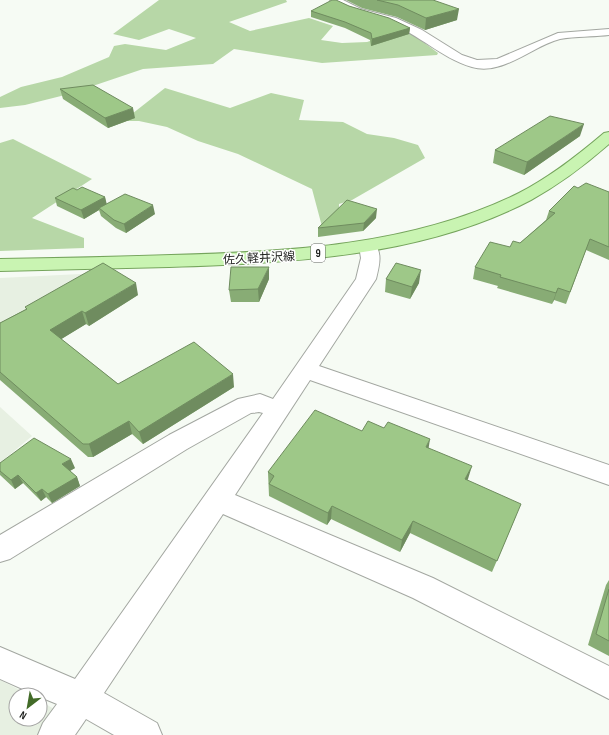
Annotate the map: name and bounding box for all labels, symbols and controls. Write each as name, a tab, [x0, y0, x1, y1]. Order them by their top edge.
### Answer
road number: 9	[311, 244, 325, 262]
street label: 佐久軽井沢線	[223, 249, 295, 268]
north arrow	[8, 687, 48, 727]
text: N	[17, 708, 29, 722]

